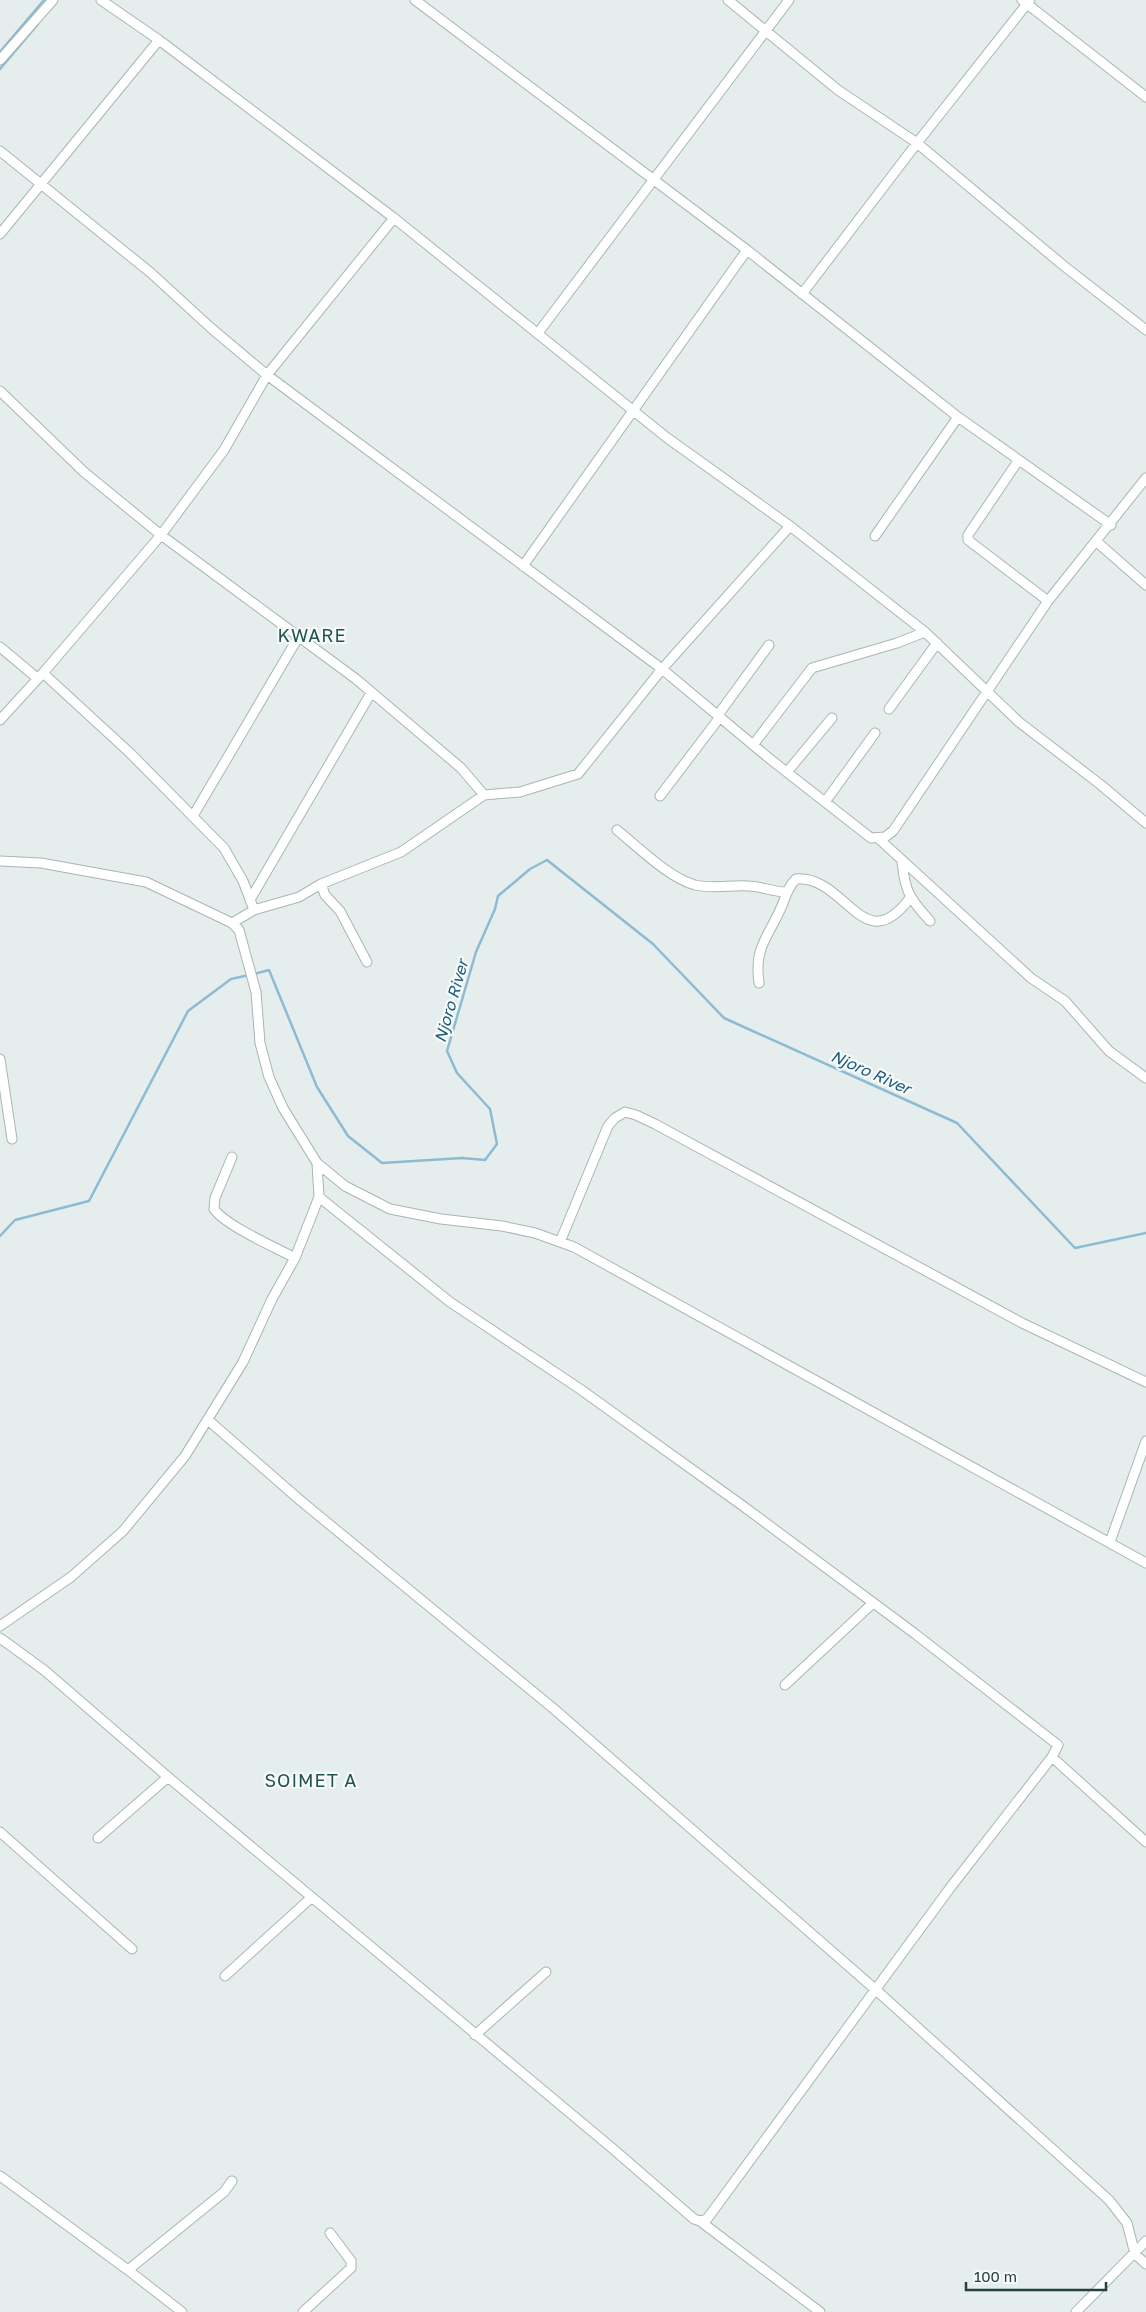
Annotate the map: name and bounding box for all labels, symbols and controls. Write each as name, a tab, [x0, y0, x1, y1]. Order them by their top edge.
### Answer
district label: KWARE	[277, 624, 347, 646]
water label: Njoro River	[430, 955, 473, 1045]
water label: Njoro River	[828, 1046, 916, 1100]
district label: SOIMET A	[265, 1769, 357, 1791]
scale bar	[966, 2260, 1106, 2292]
text: 100 m	[974, 2267, 1017, 2285]

